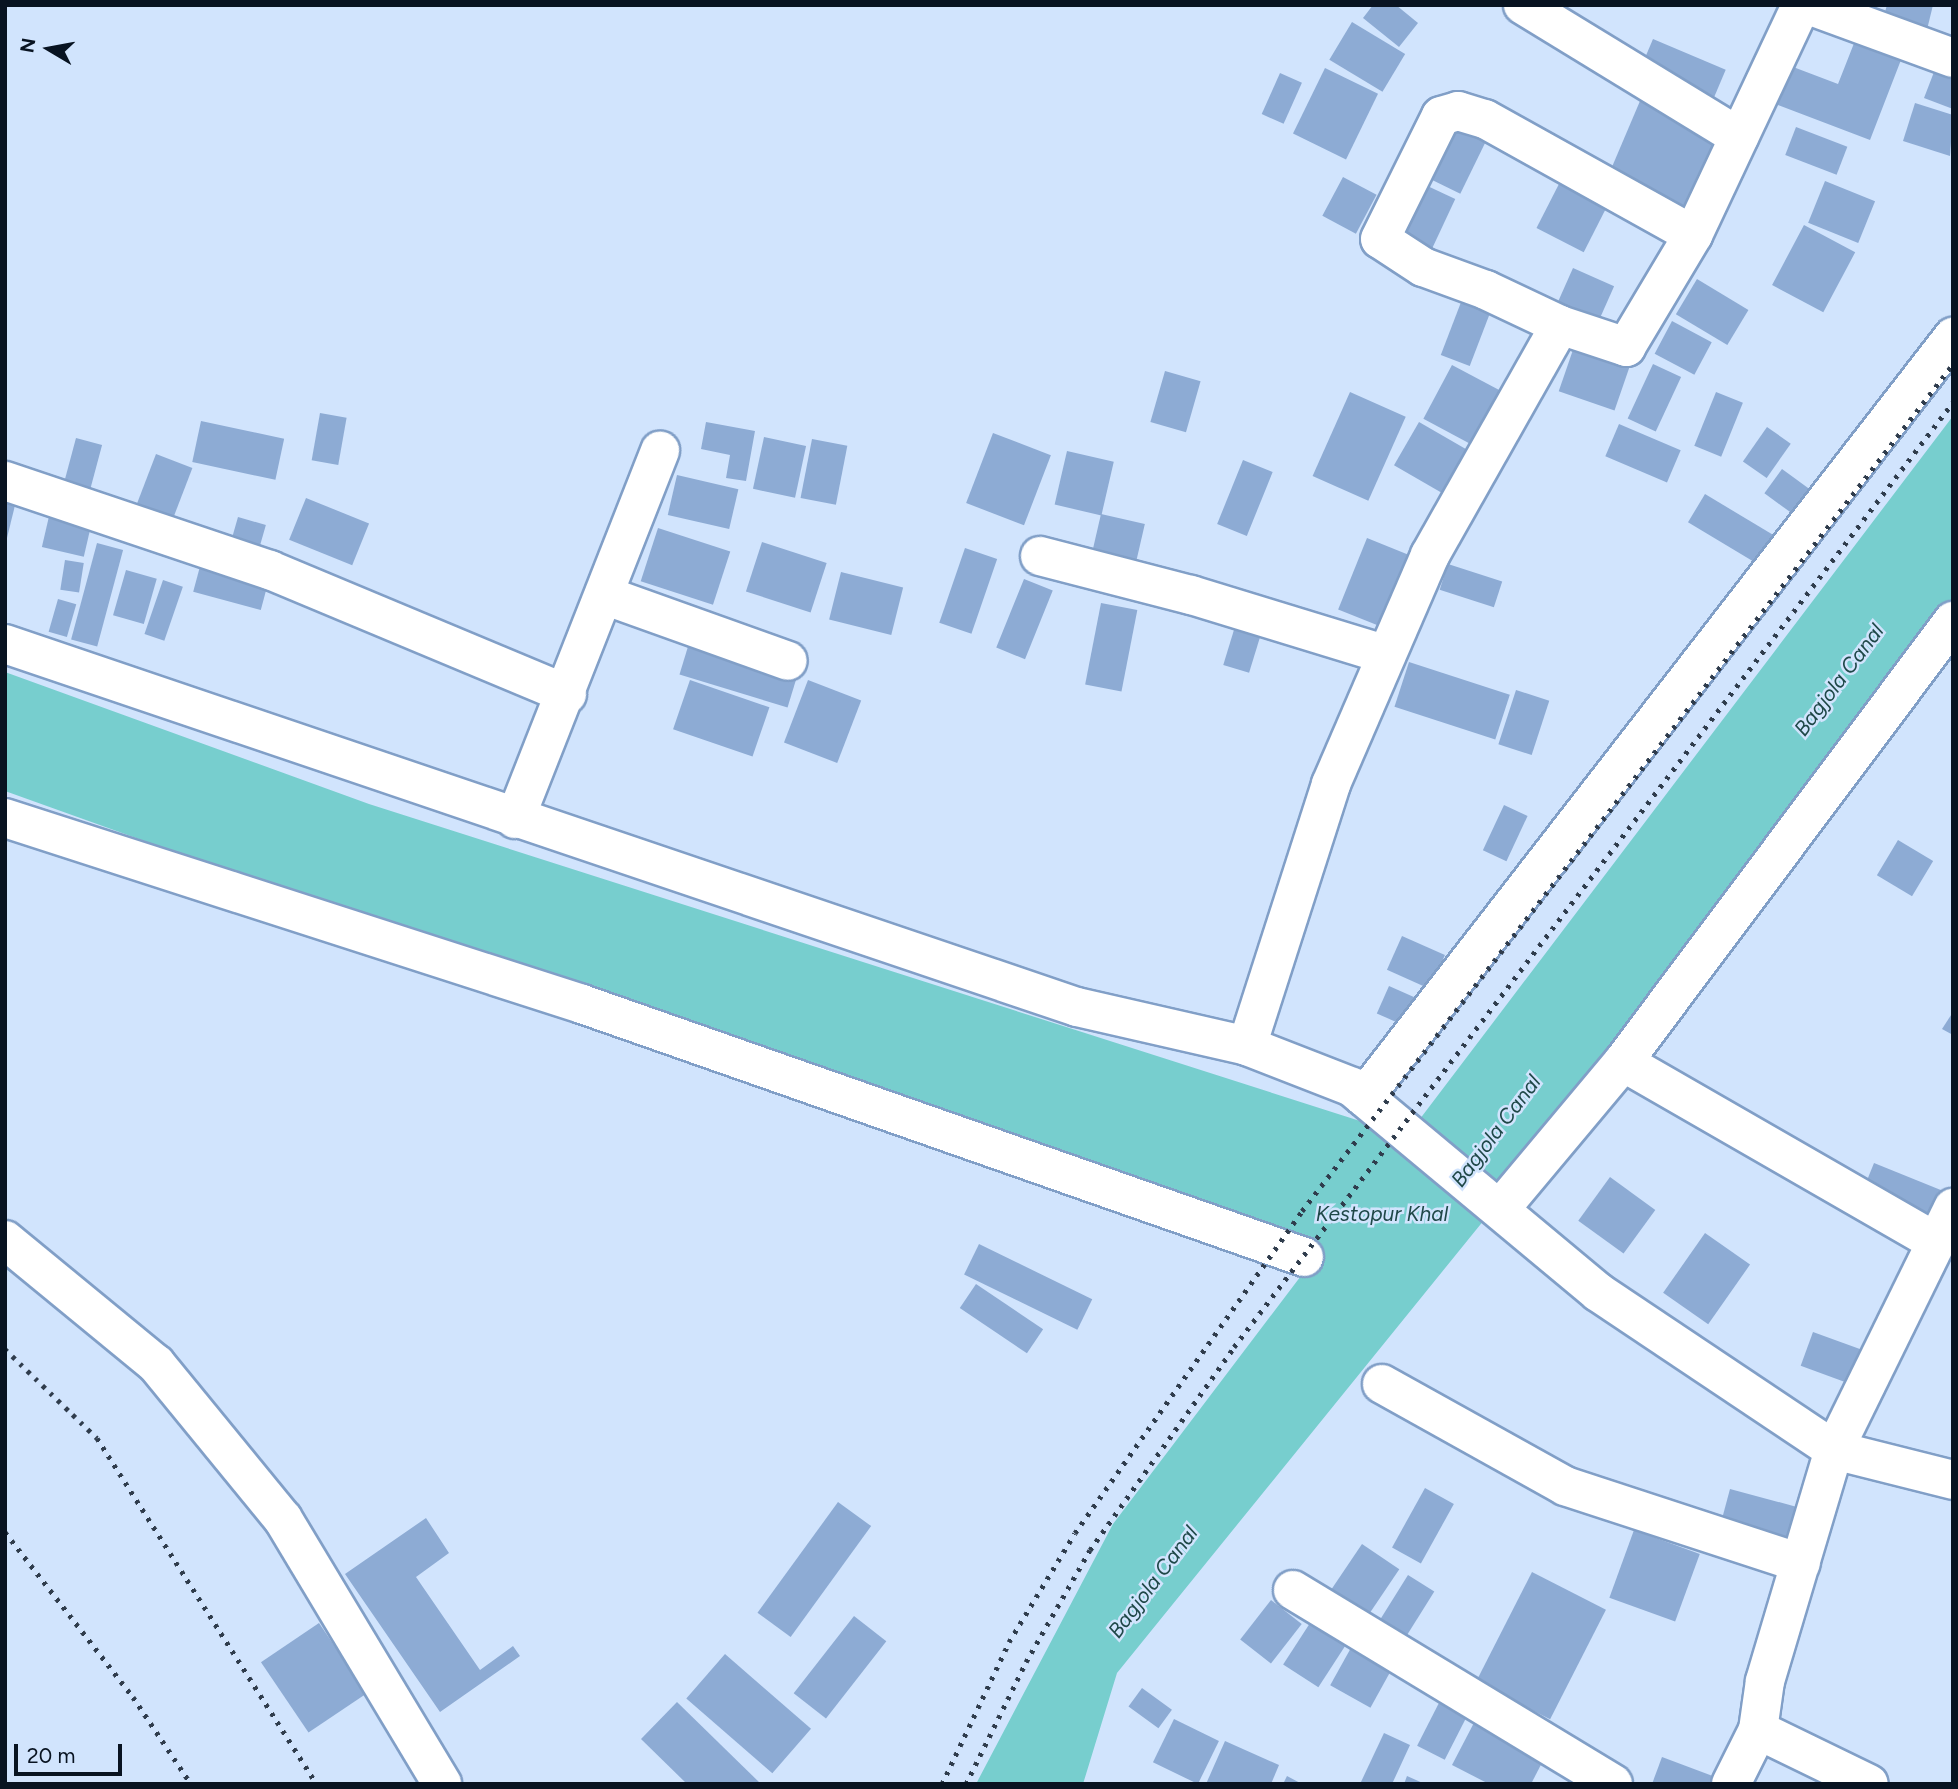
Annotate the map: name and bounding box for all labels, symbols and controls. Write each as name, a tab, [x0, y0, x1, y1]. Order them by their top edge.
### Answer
north arrow	[14, 14, 84, 84]
text: N	[15, 36, 40, 54]
water label: Bagjola Canal	[1789, 619, 1889, 741]
water label: Bagjola Canal	[1446, 1070, 1546, 1192]
water label: Kestopur Khal	[1316, 1201, 1448, 1227]
water label: Bagjola Canal	[1103, 1521, 1203, 1643]
scale bar	[18, 1730, 126, 1774]
text: 20 m	[27, 1743, 75, 1768]

